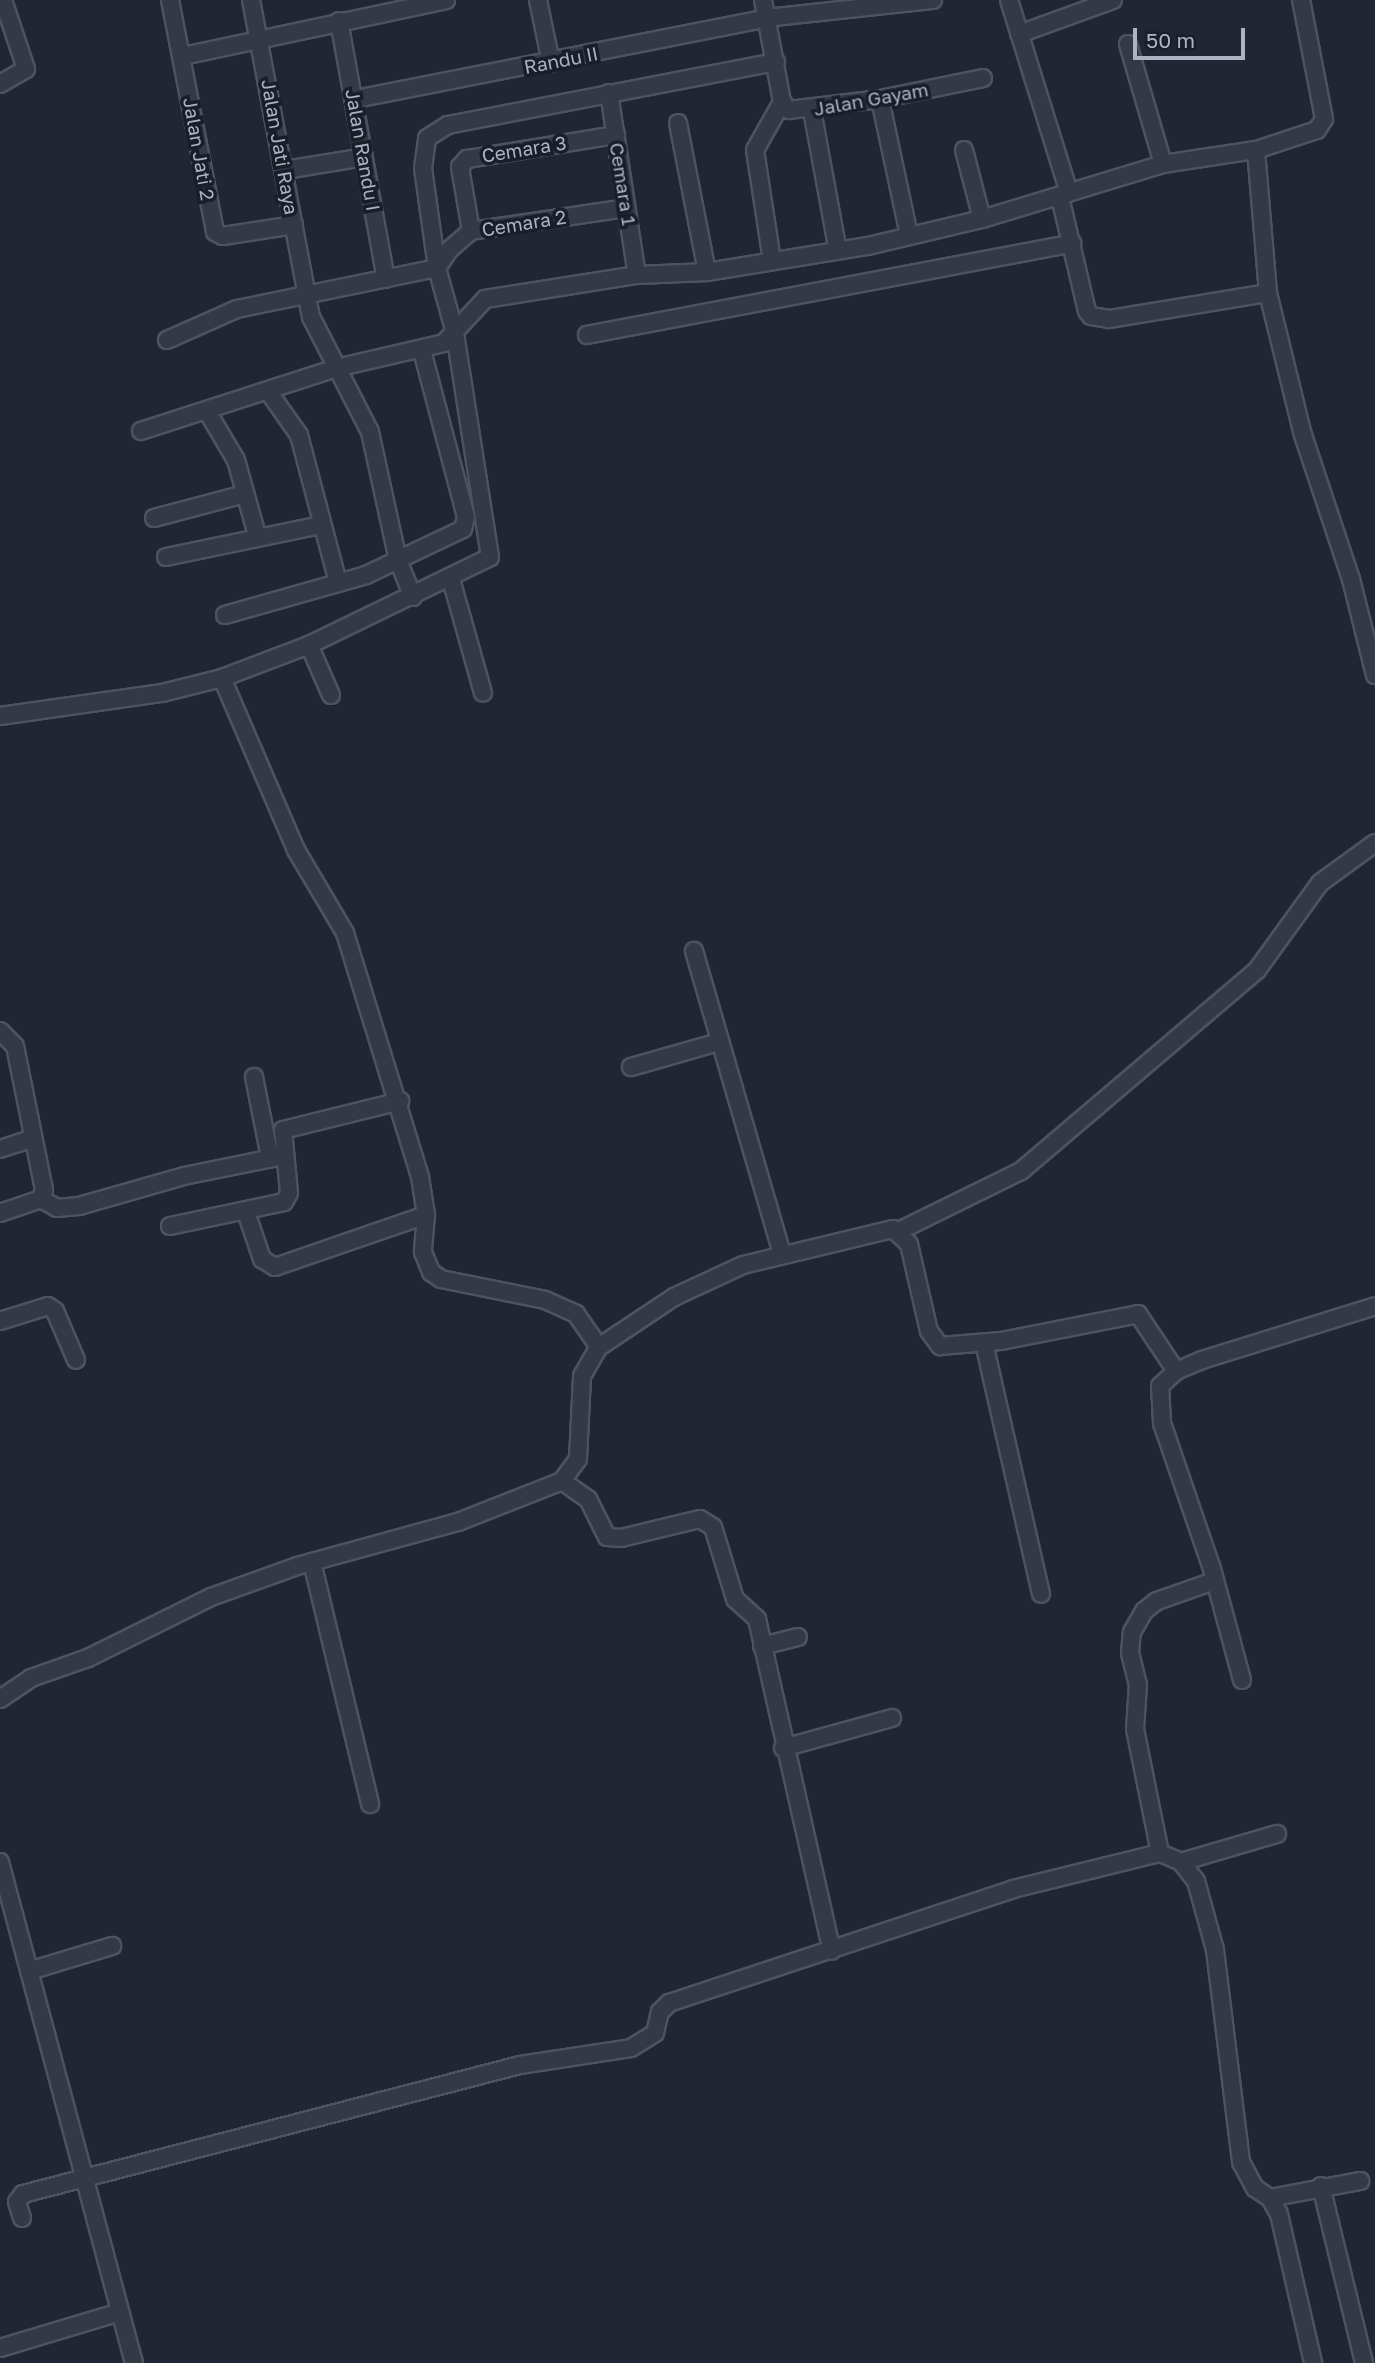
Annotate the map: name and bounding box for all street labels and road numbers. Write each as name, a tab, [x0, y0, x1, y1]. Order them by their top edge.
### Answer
street label: Randu II	[522, 42, 600, 78]
street label: Jalan Jati Raya	[257, 78, 303, 216]
street label: Jalan Gayam	[812, 78, 930, 120]
street label: Jalan Randu I	[341, 87, 385, 213]
street label: Jalan Jati 2	[179, 96, 219, 202]
street label: Cemara 3	[480, 131, 568, 167]
street label: Cemara 1	[605, 141, 641, 227]
street label: Cemara 2	[480, 205, 568, 241]

